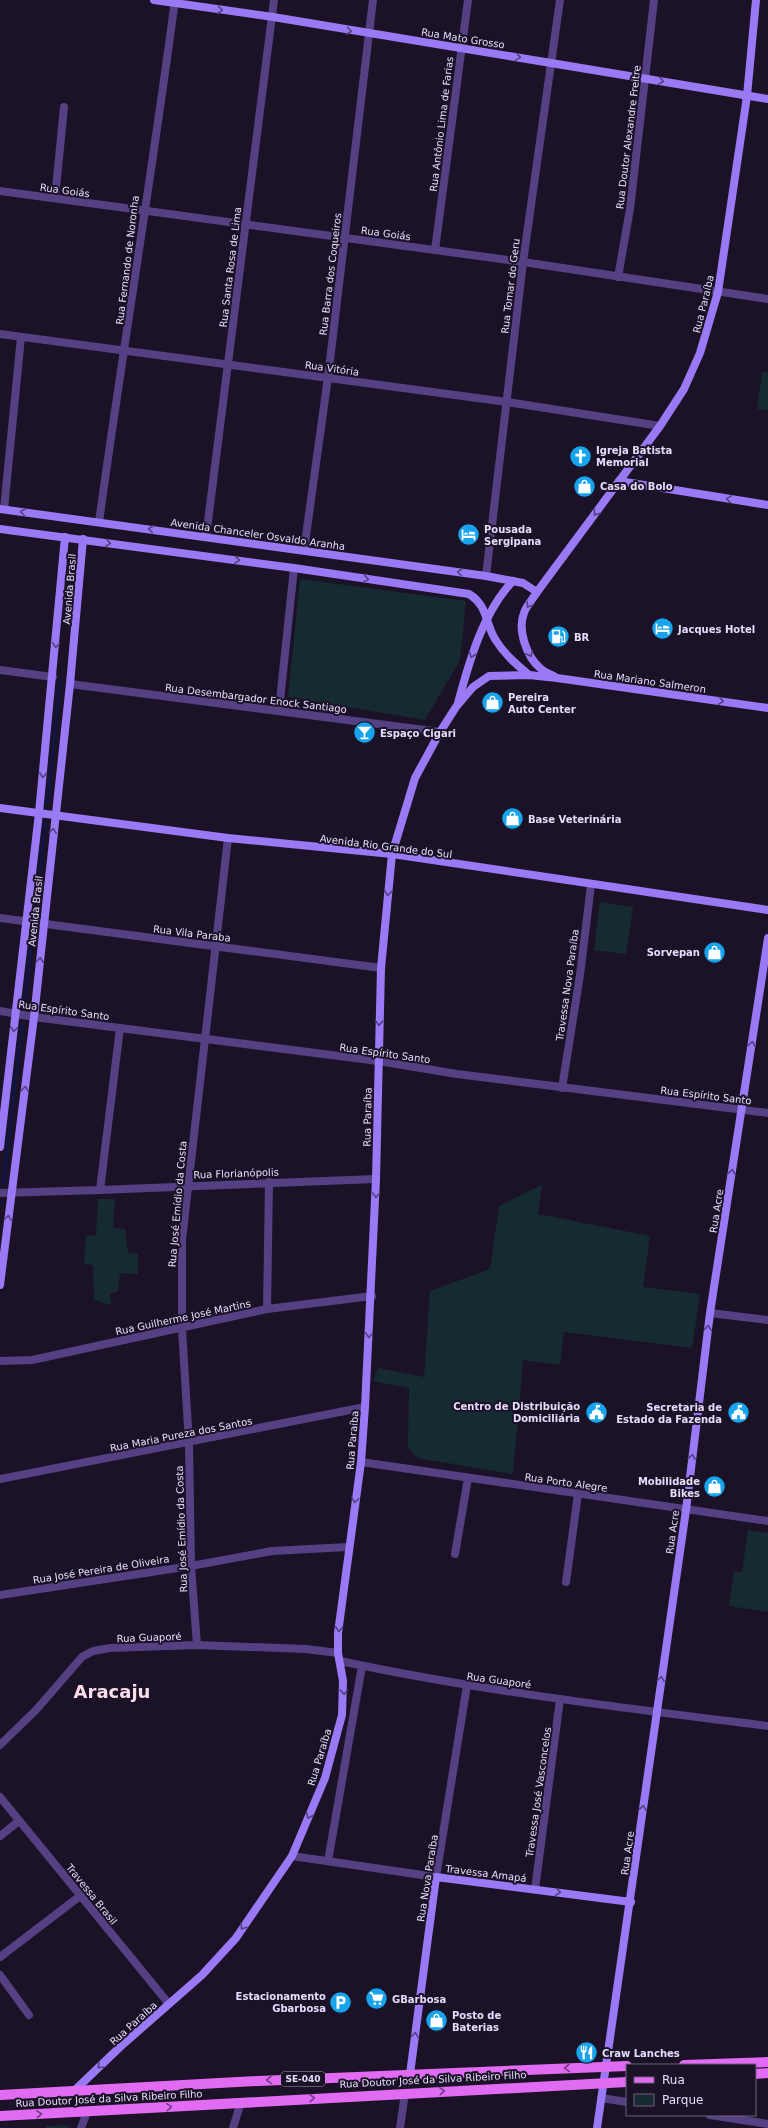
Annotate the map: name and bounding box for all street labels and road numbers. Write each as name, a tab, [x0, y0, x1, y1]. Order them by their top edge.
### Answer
street label: Rua Mato Grosso	[420, 26, 505, 51]
street label: Rua Antônio Lima de Farias	[428, 56, 455, 192]
street label: Rua Doutor Alexandre Freitre	[614, 64, 643, 210]
street label: Rua Goiás	[39, 182, 91, 199]
street label: Rua Fernando de Noronha	[114, 195, 141, 325]
street label: Rua Santa Rosa de Lima	[218, 206, 243, 328]
street label: Rua Barra dos Coqueiros	[318, 212, 343, 336]
street label: Rua Goiás	[360, 225, 412, 242]
street label: Rua Tomar do Geru	[499, 238, 522, 334]
street label: Rua Paraíba	[691, 274, 716, 334]
street label: Rua Vitória	[304, 359, 360, 378]
street label: Avenida Chanceler Osvaldo Aranha	[170, 517, 346, 552]
street label: Avenida Brasil	[61, 553, 78, 625]
street label: Rua Mariano Salmeron	[593, 668, 707, 695]
street label: Rua Desembargador Enock Santiago	[164, 682, 347, 715]
street label: Avenida Rio Grande do Sul	[319, 833, 453, 860]
street label: Avenida Brasil	[26, 875, 45, 947]
street label: Rua Vila Paraba	[153, 923, 231, 944]
street label: Travessa Nova Paraíba	[554, 929, 581, 1043]
street label: Rua Espírito Santo	[18, 999, 110, 1022]
street label: Rua Espírito Santo	[339, 1042, 431, 1065]
street label: Rua Espírito Santo	[660, 1084, 752, 1107]
street label: Rua Paraíba	[361, 1087, 374, 1147]
street label: Rua José Emídio da Costa	[166, 1140, 189, 1268]
street label: Rua Florianópolis	[193, 1167, 279, 1180]
street label: Rua Acre	[708, 1188, 725, 1234]
street label: Rua Guilherme José Martins	[114, 1298, 252, 1337]
street label: Rua Paraíba	[344, 1410, 361, 1470]
street label: Rua Maria Pureza dos Santos	[109, 1415, 253, 1454]
street label: Rua José Emídio da Costa	[174, 1465, 189, 1593]
street label: Rua Porto Alegre	[524, 1471, 608, 1494]
street label: Rua Acre	[664, 1509, 681, 1555]
street label: Rua José Pereira de Oliveira	[32, 1553, 170, 1586]
street label: Rua Guaporé	[116, 1631, 182, 1644]
street label: Rua Guaporé	[466, 1671, 532, 1690]
street label: Travessa José Vasconcelos	[524, 1726, 553, 1859]
street label: Rua Paraíba	[306, 1727, 333, 1787]
street label: Rua Acre	[619, 1830, 636, 1876]
street label: Rua Nova Paraíba	[415, 1834, 440, 1922]
street label: Travessa Brasil	[63, 1861, 119, 1927]
street label: Travessa Amapá	[444, 1863, 527, 1884]
street label: Rua Paraíba	[108, 1999, 159, 2047]
street label: Rua Doutor José da Silva Ribeiro Filho	[339, 2069, 527, 2090]
road number: SE-040	[281, 2072, 325, 2086]
street label: Rua Doutor José da Silva Ribeiro Filho	[15, 2088, 203, 2109]

